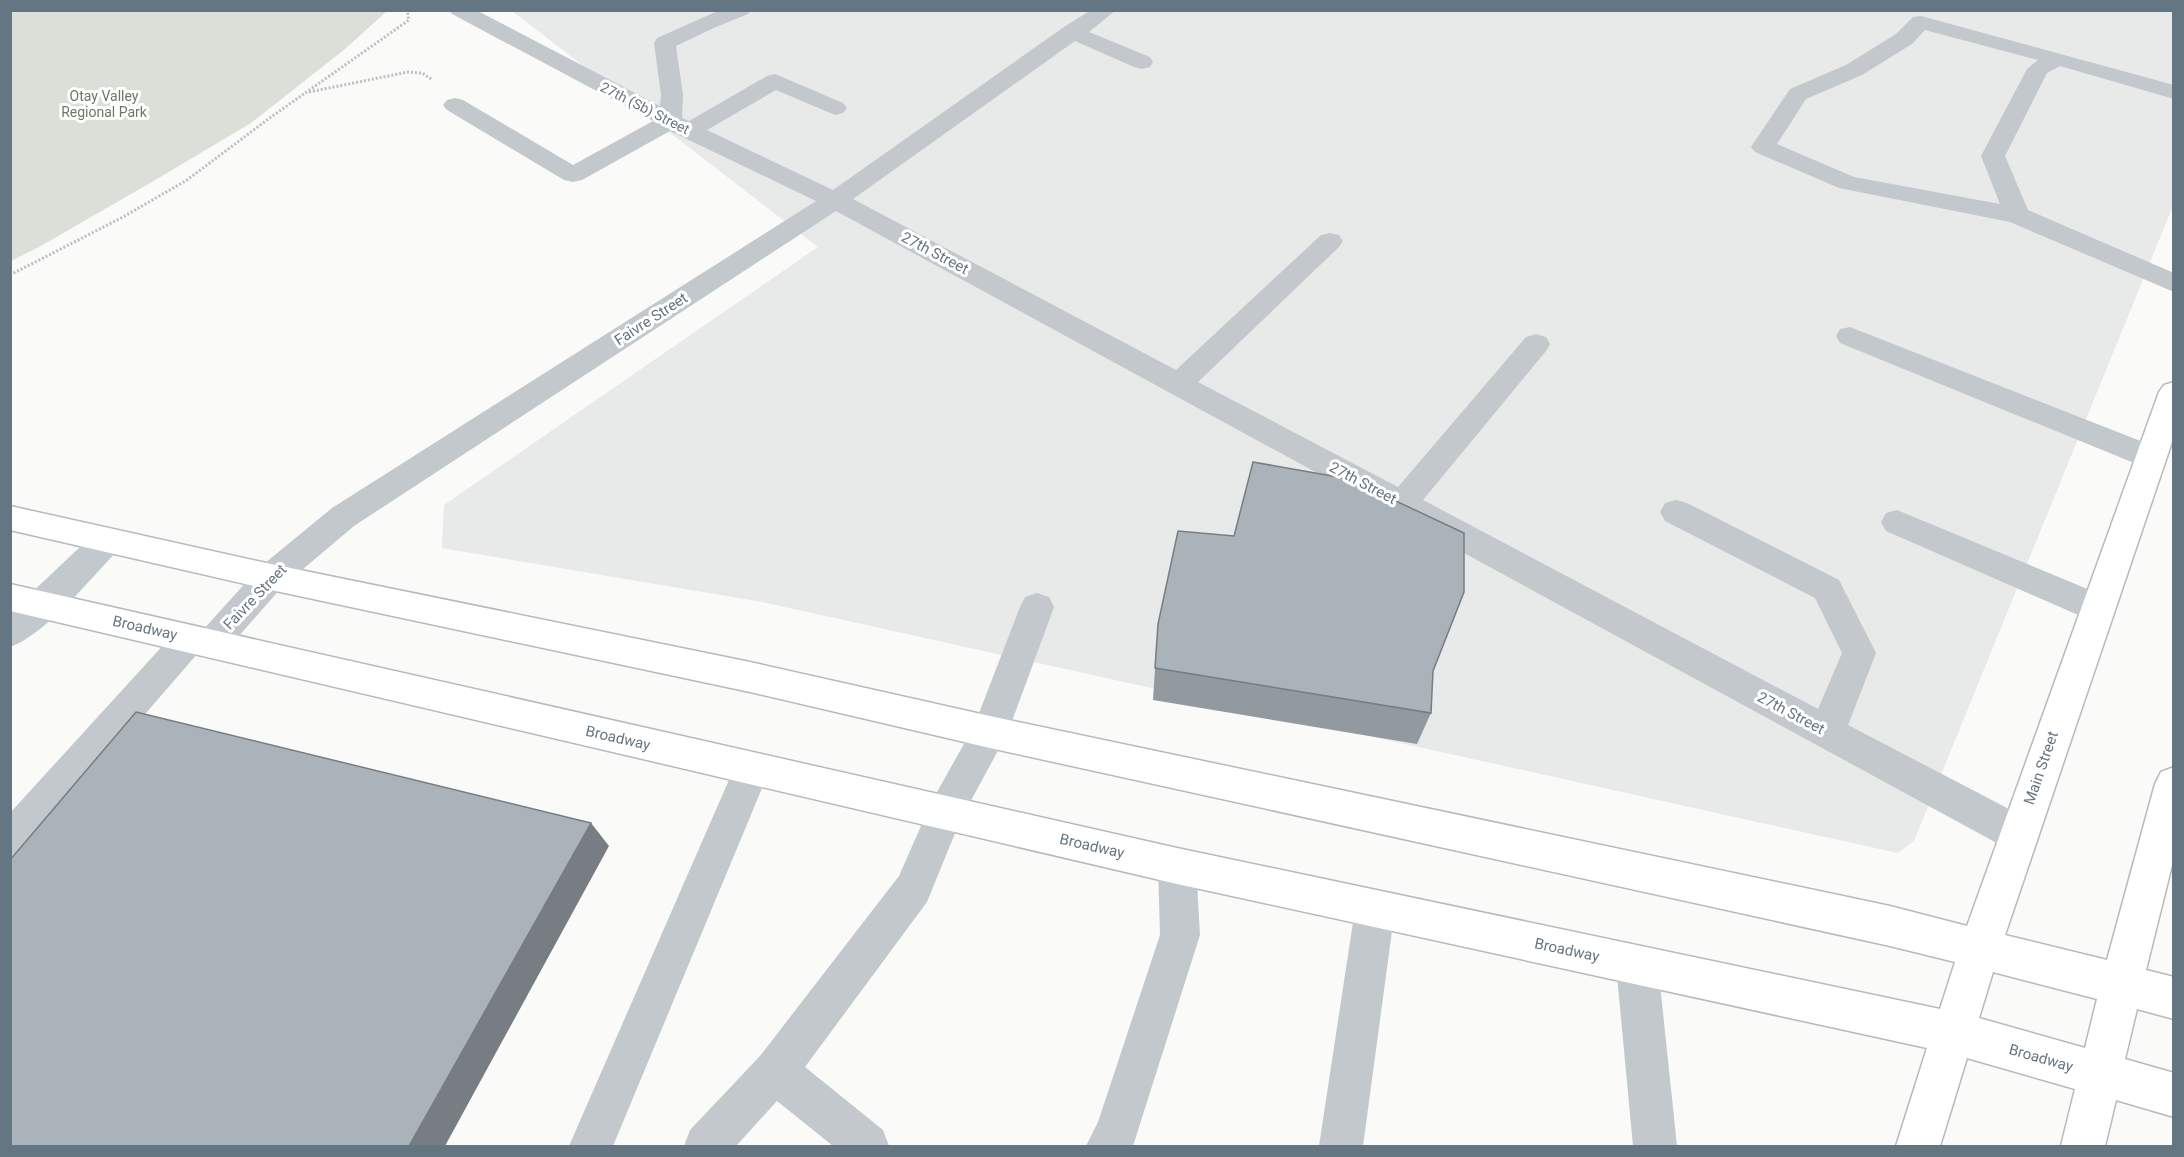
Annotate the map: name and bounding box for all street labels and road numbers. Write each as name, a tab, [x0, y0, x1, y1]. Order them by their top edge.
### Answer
street label: 27th (Sb) Street	[597, 79, 693, 138]
street label: 27th Street	[898, 228, 972, 278]
street label: Faivre Street	[611, 289, 691, 349]
street label: 27th Street	[1326, 458, 1400, 508]
street label: Faivre Street	[220, 561, 290, 633]
street label: Broadway	[111, 612, 179, 644]
street label: 27th Street	[1754, 688, 1828, 738]
street label: Broadway	[584, 722, 652, 754]
street label: Main Street	[2020, 729, 2062, 807]
street label: Broadway	[1058, 830, 1126, 862]
street label: Broadway	[1533, 934, 1601, 966]
street label: Broadway	[2007, 1040, 2075, 1076]

